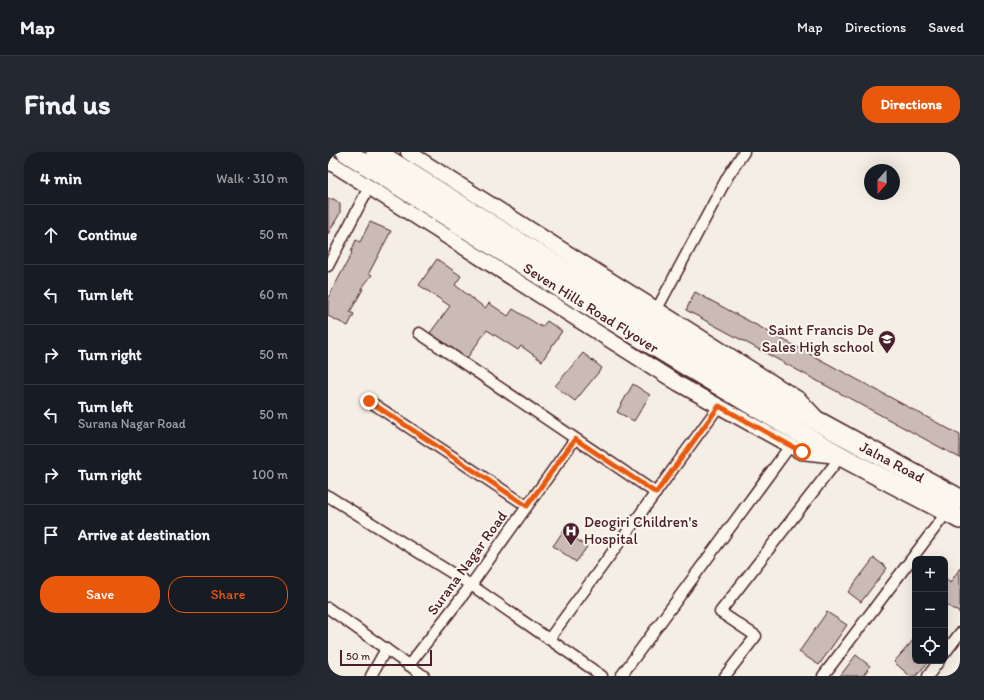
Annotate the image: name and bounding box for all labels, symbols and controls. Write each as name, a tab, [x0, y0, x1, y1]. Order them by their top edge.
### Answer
text: Map	[20, 16, 55, 39]
text: Map	[797, 19, 823, 36]
text: Directions	[845, 19, 906, 36]
text: Saved	[928, 19, 964, 36]
button: Directions	[862, 86, 960, 123]
text: Find us	[24, 87, 111, 121]
north arrow	[864, 164, 900, 200]
text: 4 min	[40, 168, 82, 188]
text: Walk · 310 m	[216, 171, 288, 186]
icon: ahead	[40, 224, 62, 246]
text: Continue	[78, 226, 137, 244]
text: 50 m	[259, 227, 288, 242]
street label: Seven Hills Road Flyover	[520, 259, 662, 357]
icon: left	[40, 284, 62, 306]
text: Turn left	[78, 286, 133, 304]
text: 60 m	[259, 287, 288, 302]
place label: Saint Francis De Sales High school	[762, 321, 875, 356]
school or university icon: Saint Francis De Sales High school	[877, 329, 897, 354]
icon: right	[40, 344, 62, 366]
text: Turn right	[78, 346, 142, 364]
text: 50 m	[259, 347, 288, 362]
route end	[360, 392, 378, 410]
text: Turn left	[78, 398, 133, 416]
icon: left	[40, 404, 62, 426]
text: 50 m	[259, 407, 288, 422]
text: Surana Nagar Road	[78, 416, 186, 431]
street label: Jalna Road	[857, 437, 927, 487]
route start	[793, 443, 811, 461]
icon: right	[40, 464, 62, 486]
text: Turn right	[78, 466, 142, 484]
text: 100 m	[252, 467, 288, 482]
street label: Surana Nagar Road	[423, 507, 511, 619]
place label: Deogiri Children's Hospital	[584, 513, 698, 548]
hospital icon: Deogiri Children's Hospital	[561, 521, 581, 546]
icon: arrive	[40, 524, 62, 546]
text: Arrive at destination	[78, 526, 210, 544]
map controls	[912, 556, 948, 664]
button: +	[912, 556, 948, 592]
button: Save	[40, 576, 160, 613]
button: Share	[168, 576, 288, 613]
button: −	[912, 592, 948, 628]
button: locate	[912, 628, 948, 664]
scale bar	[340, 648, 432, 667]
text: 50 m	[346, 650, 370, 663]

